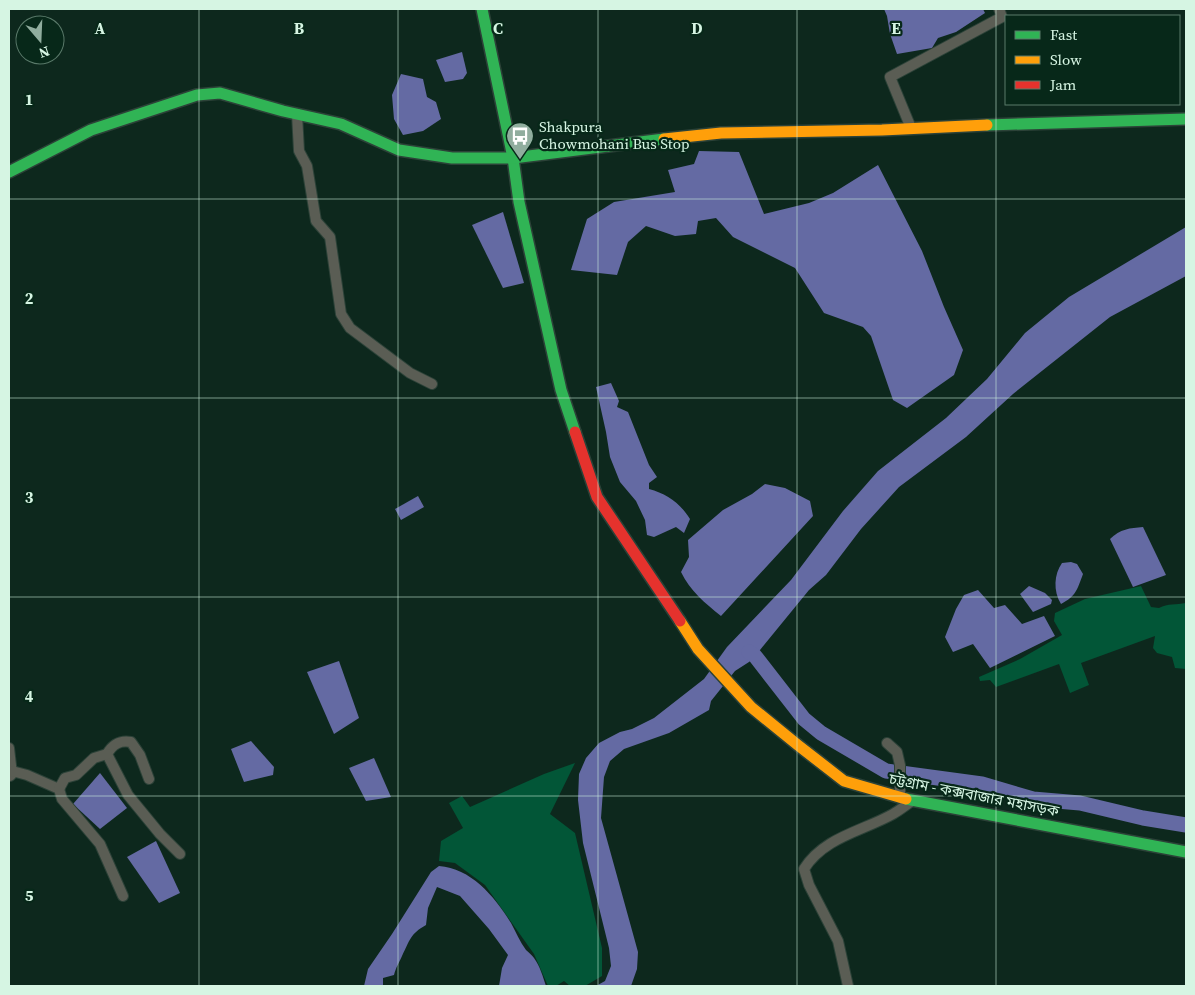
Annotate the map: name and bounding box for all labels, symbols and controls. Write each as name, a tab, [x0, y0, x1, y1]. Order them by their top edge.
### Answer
north arrow	[15, 15, 65, 65]
legend	[1005, 15, 1180, 105]
text: A	[95, 17, 106, 39]
text: B	[294, 17, 305, 39]
text: C	[493, 17, 503, 39]
text: D	[691, 17, 703, 39]
text: E	[891, 17, 901, 39]
text: Fast	[1050, 24, 1077, 45]
text: N	[36, 41, 52, 63]
text: Slow	[1050, 49, 1082, 70]
text: Jam	[1049, 74, 1077, 95]
text: 1	[25, 88, 33, 110]
place label: Shakpura Chowmohani Bus Stop	[539, 116, 690, 154]
bus stop icon: Shakpura Chowmohani Bus Stop	[505, 121, 535, 160]
text: 2	[25, 287, 34, 309]
text: 3	[25, 486, 34, 508]
text: 4	[25, 685, 34, 707]
street label: চট্টগ্রাম - কক্সবাজার মহাসড়ক	[886, 768, 1062, 821]
text: 5	[25, 884, 34, 906]

